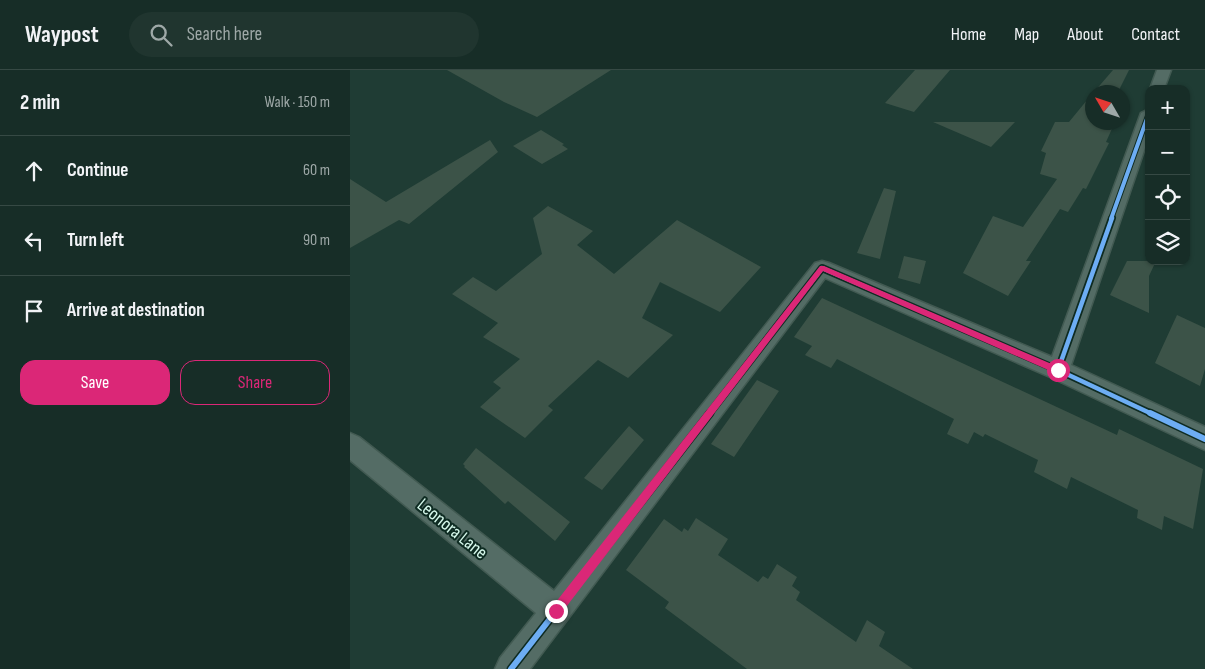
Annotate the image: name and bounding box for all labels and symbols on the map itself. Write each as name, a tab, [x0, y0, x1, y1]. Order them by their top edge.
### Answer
north arrow	[1085, 85, 1130, 130]
route start	[1047, 359, 1070, 382]
street label: Leonora Lane	[412, 494, 492, 565]
route end	[545, 600, 568, 623]

